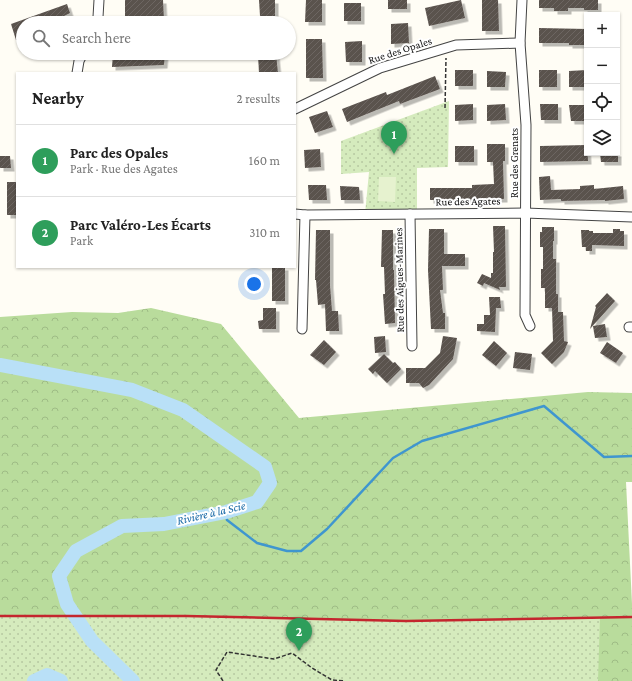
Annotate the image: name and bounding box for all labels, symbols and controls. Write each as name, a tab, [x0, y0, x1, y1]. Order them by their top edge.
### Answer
map controls	[584, 12, 620, 156]
button: +	[584, 12, 620, 48]
search box	[16, 16, 296, 60]
icon: search	[30, 27, 52, 49]
text: Search here	[62, 30, 131, 46]
street label: Rue des Opales	[367, 34, 434, 67]
button: −	[584, 48, 620, 84]
button: locate	[584, 84, 620, 120]
text: Nearby	[32, 89, 84, 108]
text: 2 results	[237, 91, 280, 106]
button: layers	[584, 120, 620, 156]
pin: 1	[381, 121, 407, 154]
street label: Rue des Grenats	[508, 128, 520, 198]
text: Parc des Opales	[70, 145, 168, 161]
text: 1	[43, 153, 47, 168]
text: 160 m	[249, 153, 280, 168]
text: Park · Rue des Agates	[70, 161, 178, 176]
street label: Rue des Agates	[435, 194, 501, 209]
text: Parc Valéro-Les Écarts	[70, 217, 211, 233]
text: 2	[42, 225, 48, 240]
text: 310 m	[249, 225, 280, 240]
street label: Rue des Aigues-Marines	[392, 227, 407, 333]
text: Park	[70, 233, 93, 248]
your location	[244, 274, 264, 294]
water label: Rivière à la Scie	[175, 498, 247, 528]
pin: 2	[286, 618, 312, 651]

